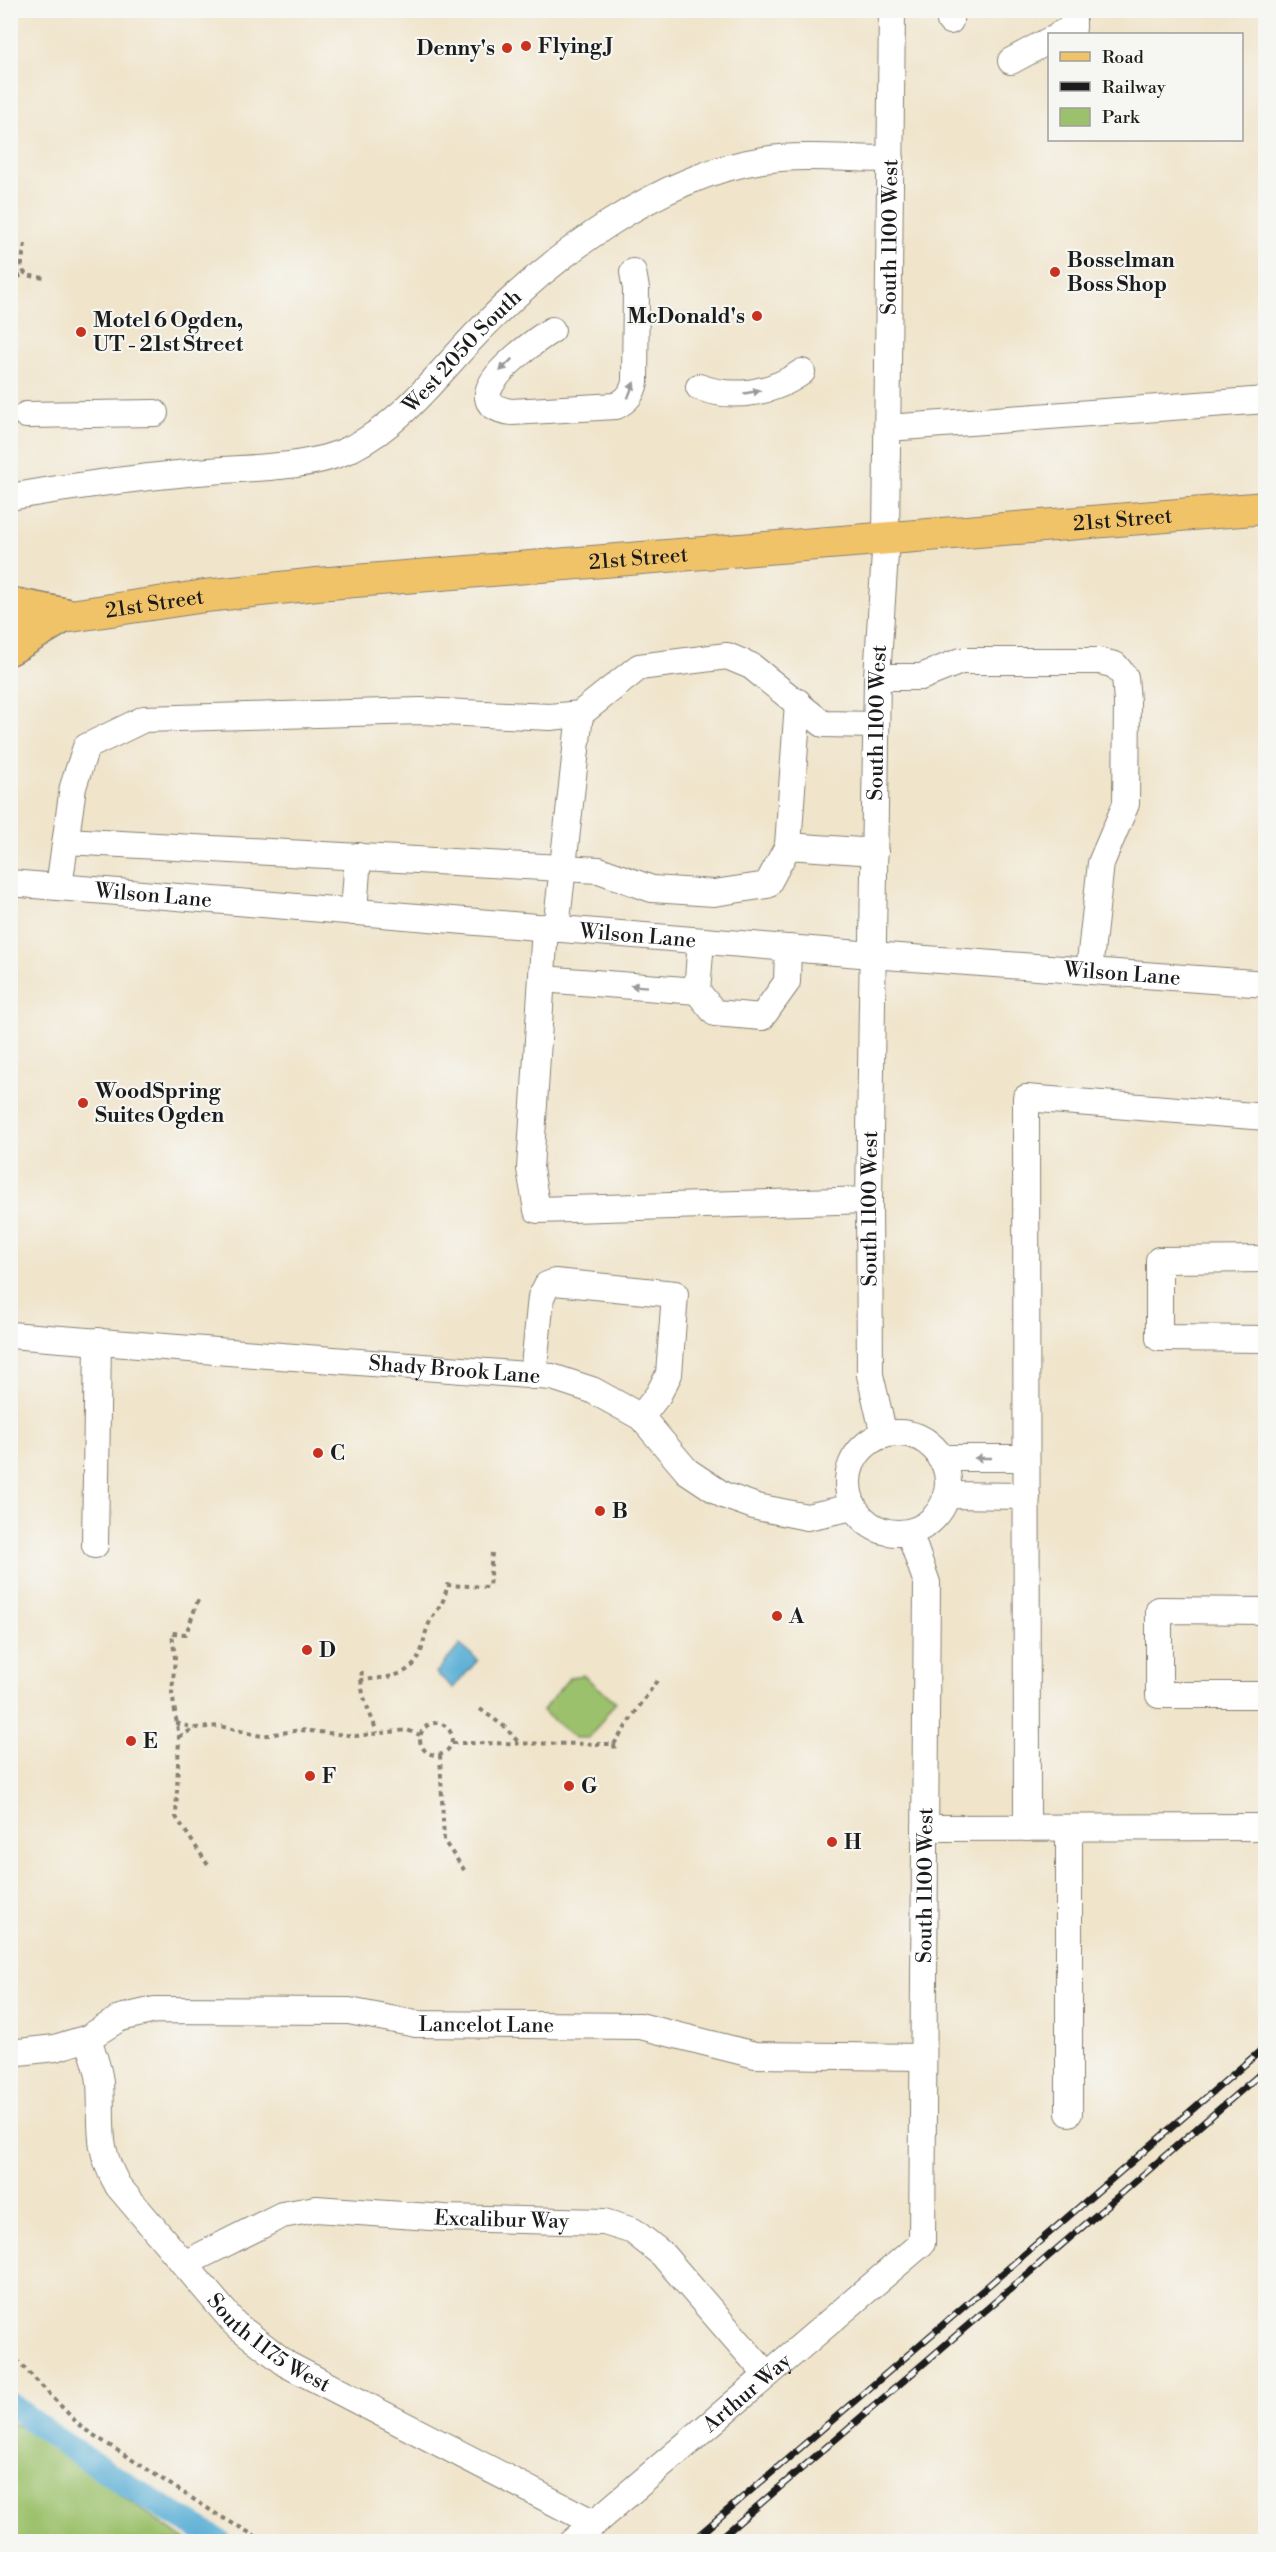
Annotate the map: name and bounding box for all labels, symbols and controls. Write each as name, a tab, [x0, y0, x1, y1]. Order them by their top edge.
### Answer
legend	[1048, 33, 1243, 141]
place label: Flying J	[538, 34, 613, 60]
place label: Denny's	[416, 36, 495, 62]
marker: Flying J	[519, 39, 533, 53]
marker: Denny's	[500, 41, 514, 55]
text: Road	[1102, 46, 1145, 69]
text: Railway	[1102, 76, 1166, 99]
text: Park	[1102, 106, 1141, 129]
street label: South 1100 West	[877, 158, 904, 315]
place label: Bosselman Boss Shop	[1067, 248, 1175, 298]
marker: Bosselman Boss Shop	[1048, 265, 1062, 279]
street label: West 2050 South	[397, 284, 528, 420]
place label: McDonald's	[627, 304, 745, 330]
place label: Motel 6 Ogden, UT - 21st Street	[93, 308, 244, 358]
marker: McDonald's	[750, 309, 764, 323]
marker: Motel 6 Ogden, UT - 21st Street	[74, 325, 88, 339]
one-way arrow	[499, 358, 513, 372]
one-way arrow	[627, 380, 637, 398]
one-way arrow	[743, 386, 761, 396]
street label: 21st Street	[1072, 504, 1174, 537]
street label: 21st Street	[588, 542, 689, 576]
street label: 21st Street	[103, 584, 206, 625]
street label: South 1100 West	[863, 643, 893, 801]
street label: Wilson Lane	[93, 878, 213, 914]
street label: Wilson Lane	[577, 919, 697, 954]
street label: Wilson Lane	[1062, 957, 1182, 992]
one-way arrow	[629, 981, 648, 991]
place label: WoodSpring Suites Ogden	[94, 1079, 224, 1129]
marker: WoodSpring Suites Ogden	[76, 1096, 90, 1110]
street label: South 1100 West	[857, 1130, 884, 1287]
street label: Shady Brook Lane	[368, 1351, 541, 1390]
place label: C	[330, 1441, 345, 1467]
marker: C	[311, 1446, 325, 1460]
one-way arrow	[974, 1453, 993, 1463]
place label: B	[612, 1499, 628, 1525]
marker: B	[593, 1504, 607, 1518]
place label: A	[788, 1604, 805, 1630]
marker: A	[770, 1609, 784, 1623]
place label: D	[319, 1638, 336, 1664]
marker: D	[300, 1643, 314, 1657]
place label: E	[143, 1729, 158, 1755]
marker: E	[124, 1734, 138, 1748]
place label: F	[322, 1764, 337, 1790]
marker: F	[303, 1769, 317, 1783]
place label: G	[581, 1774, 598, 1800]
marker: G	[562, 1779, 576, 1793]
street label: South 1100 West	[912, 1807, 939, 1963]
place label: H	[844, 1830, 862, 1856]
marker: H	[825, 1835, 839, 1849]
street label: Lancelot Lane	[418, 2012, 554, 2039]
street label: Excalibur Way	[433, 2205, 570, 2235]
street label: South 1175 West	[201, 2289, 335, 2399]
street label: Arthur Way	[697, 2348, 798, 2439]

